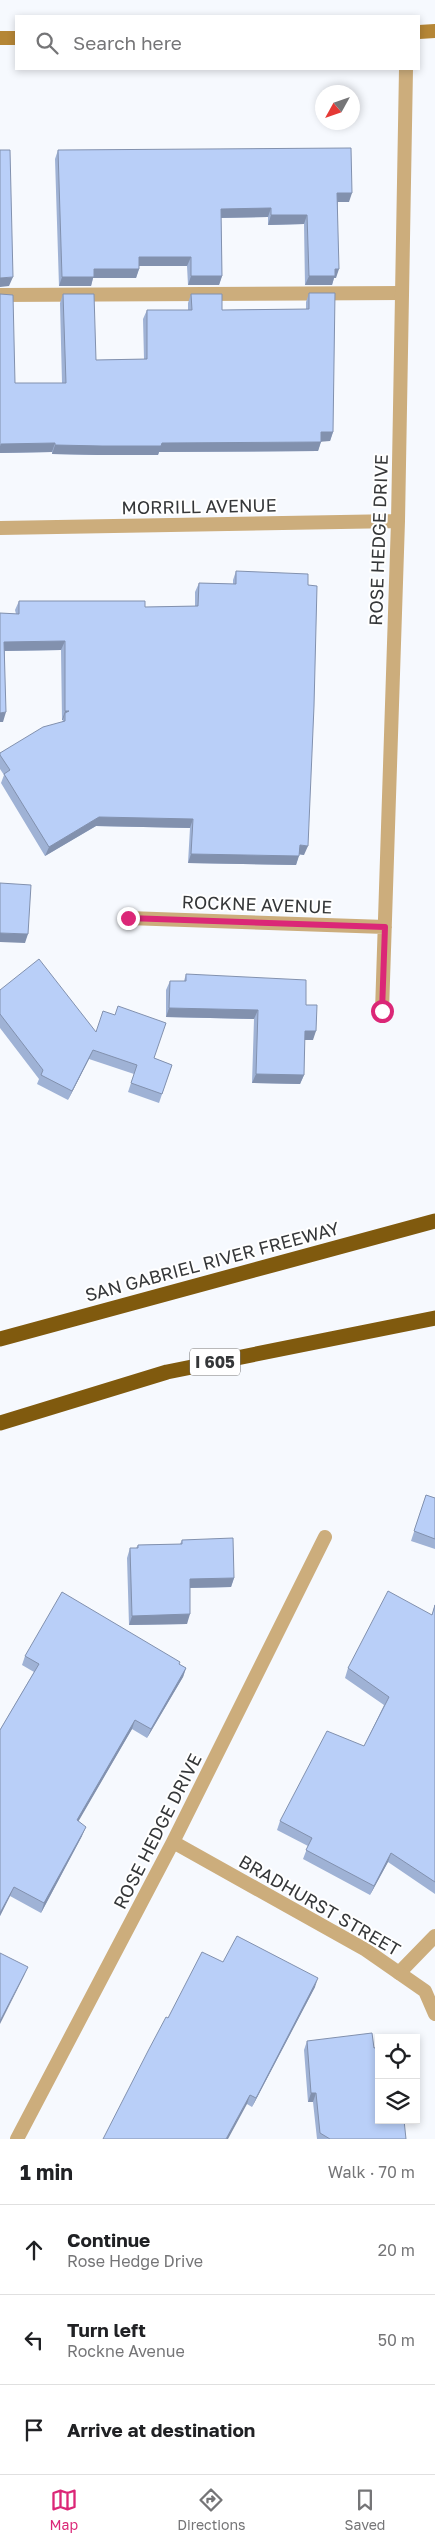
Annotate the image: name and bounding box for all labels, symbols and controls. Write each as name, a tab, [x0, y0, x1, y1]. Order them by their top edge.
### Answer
search box	[15, 15, 420, 70]
icon: search	[33, 29, 61, 57]
text: Search here	[73, 31, 182, 54]
north arrow	[315, 85, 360, 130]
street label: ROSE HEDGE DRIVE	[364, 454, 392, 626]
street label: MORRILL AVENUE	[121, 494, 277, 518]
street label: ROCKNE AVENUE	[181, 890, 333, 918]
route end	[117, 907, 140, 930]
route start	[371, 1000, 394, 1023]
street label: SAN GABRIEL RIVER FREEWAY	[83, 1216, 342, 1306]
road number: I 605	[190, 1348, 240, 1375]
street label: ROSE HEDGE DRIVE	[108, 1750, 206, 1912]
street label: BRADHURST STREET	[235, 1850, 405, 1960]
map controls	[375, 2034, 420, 2124]
button: locate	[375, 2034, 420, 2079]
button: layers	[375, 2079, 420, 2124]
text: 1 min	[20, 2159, 73, 2185]
text: Walk · 70 m	[328, 2162, 415, 2182]
text: Continue	[67, 2228, 150, 2251]
icon: ahead	[20, 2236, 48, 2264]
text: 20 m	[378, 2240, 415, 2260]
text: Rose Hedge Drive	[67, 2251, 203, 2271]
text: Turn left	[67, 2318, 146, 2341]
icon: left	[20, 2326, 48, 2354]
text: 50 m	[378, 2330, 415, 2350]
text: Rockne Avenue	[67, 2341, 185, 2361]
icon: arrive	[20, 2416, 48, 2444]
text: Arrive at destination	[67, 2418, 255, 2441]
tab: Map	[50, 2486, 78, 2533]
tab: Directions	[177, 2486, 246, 2533]
tab: Saved	[345, 2486, 385, 2533]

